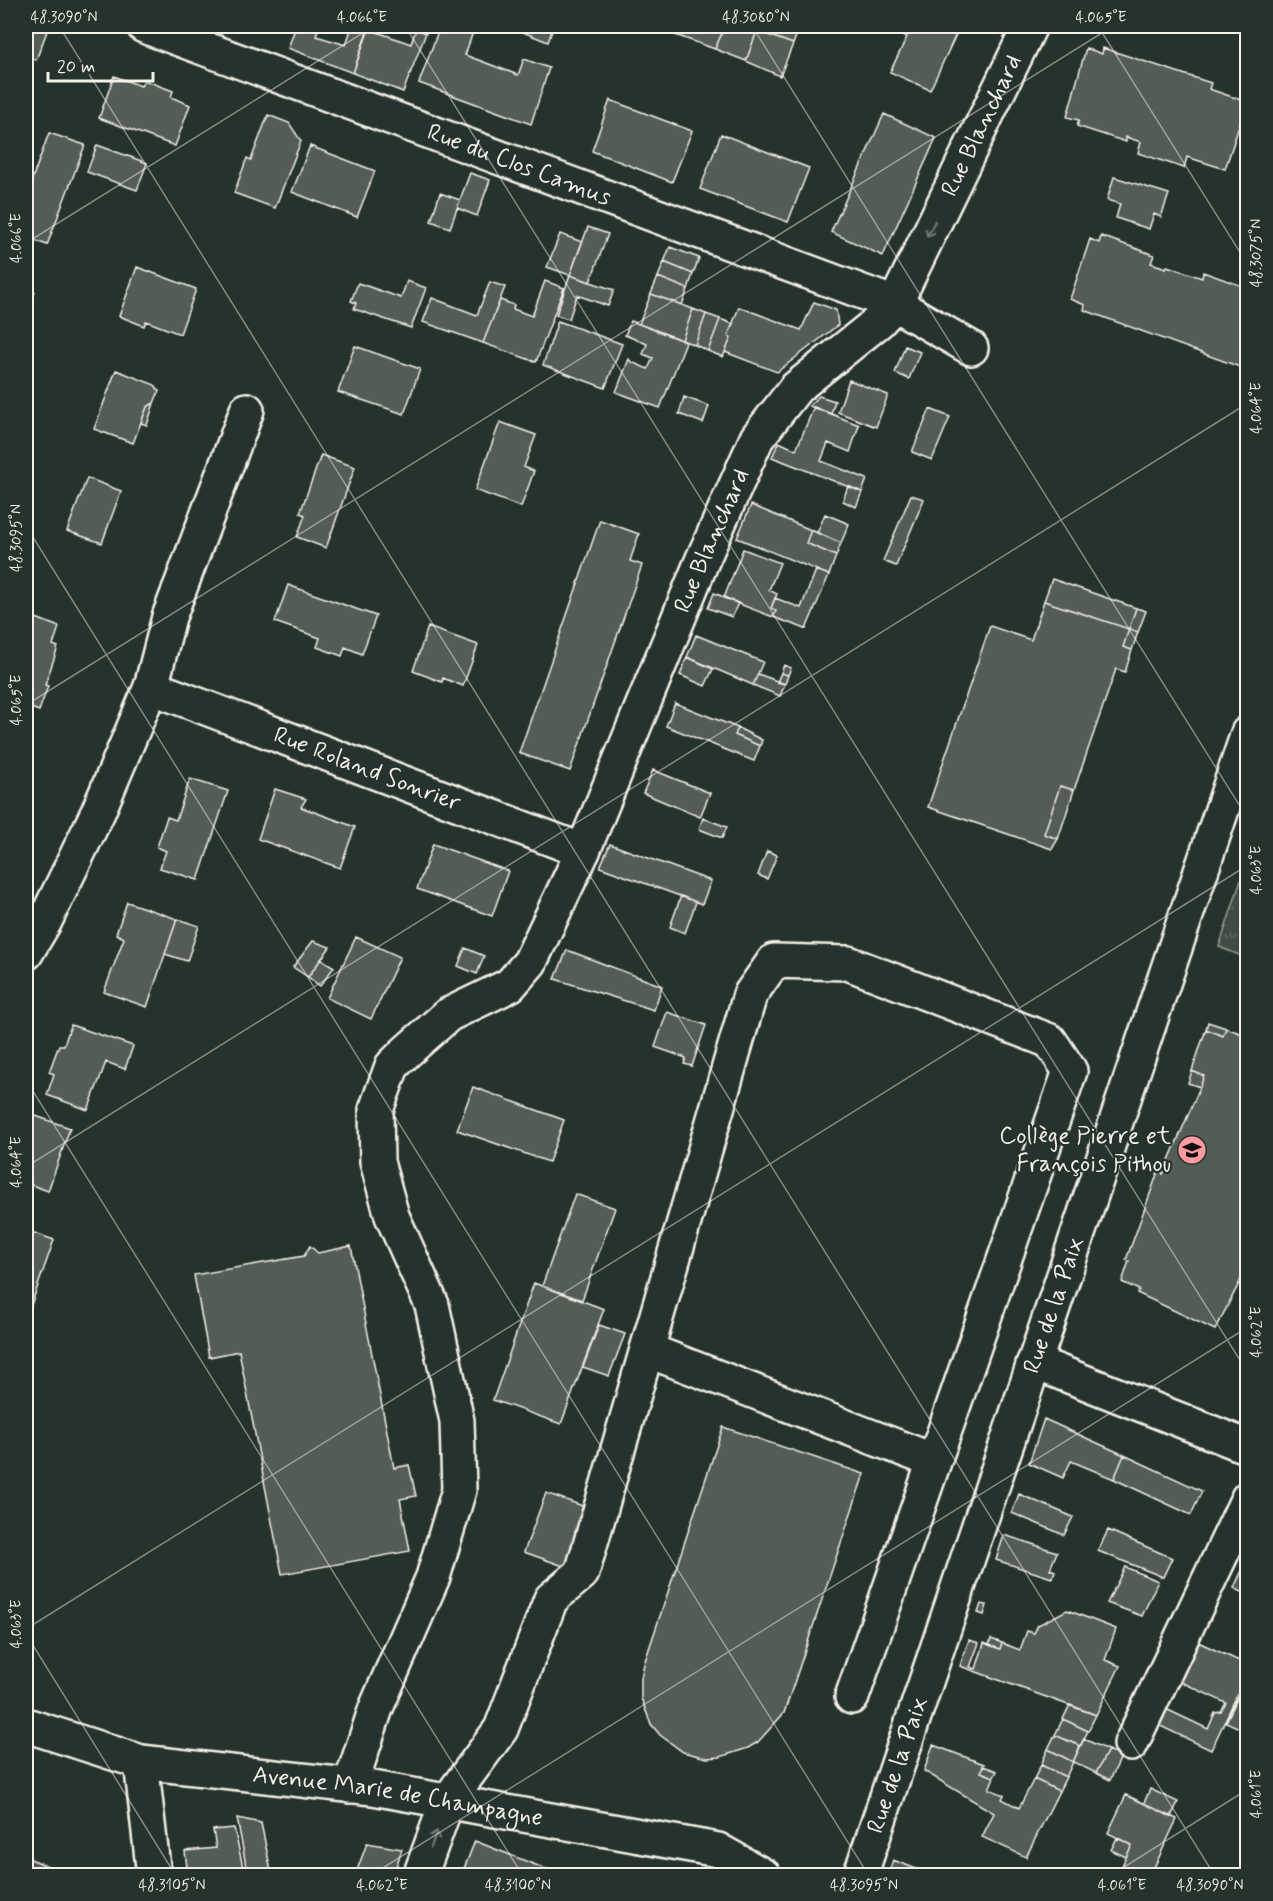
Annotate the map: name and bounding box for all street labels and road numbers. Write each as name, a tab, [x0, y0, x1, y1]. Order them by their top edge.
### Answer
street label: Rue Blanchard	[934, 50, 1029, 202]
street label: Rue du Clos Camus	[423, 117, 616, 213]
street label: Rue Blanchard	[667, 464, 757, 617]
street label: Rue Roland Sonrier	[269, 719, 465, 819]
street label: Rue de la Paix	[1016, 1232, 1091, 1377]
street label: Rue de la Paix	[860, 1693, 935, 1838]
street label: Avenue Marie de Champagne	[251, 1759, 545, 1834]

